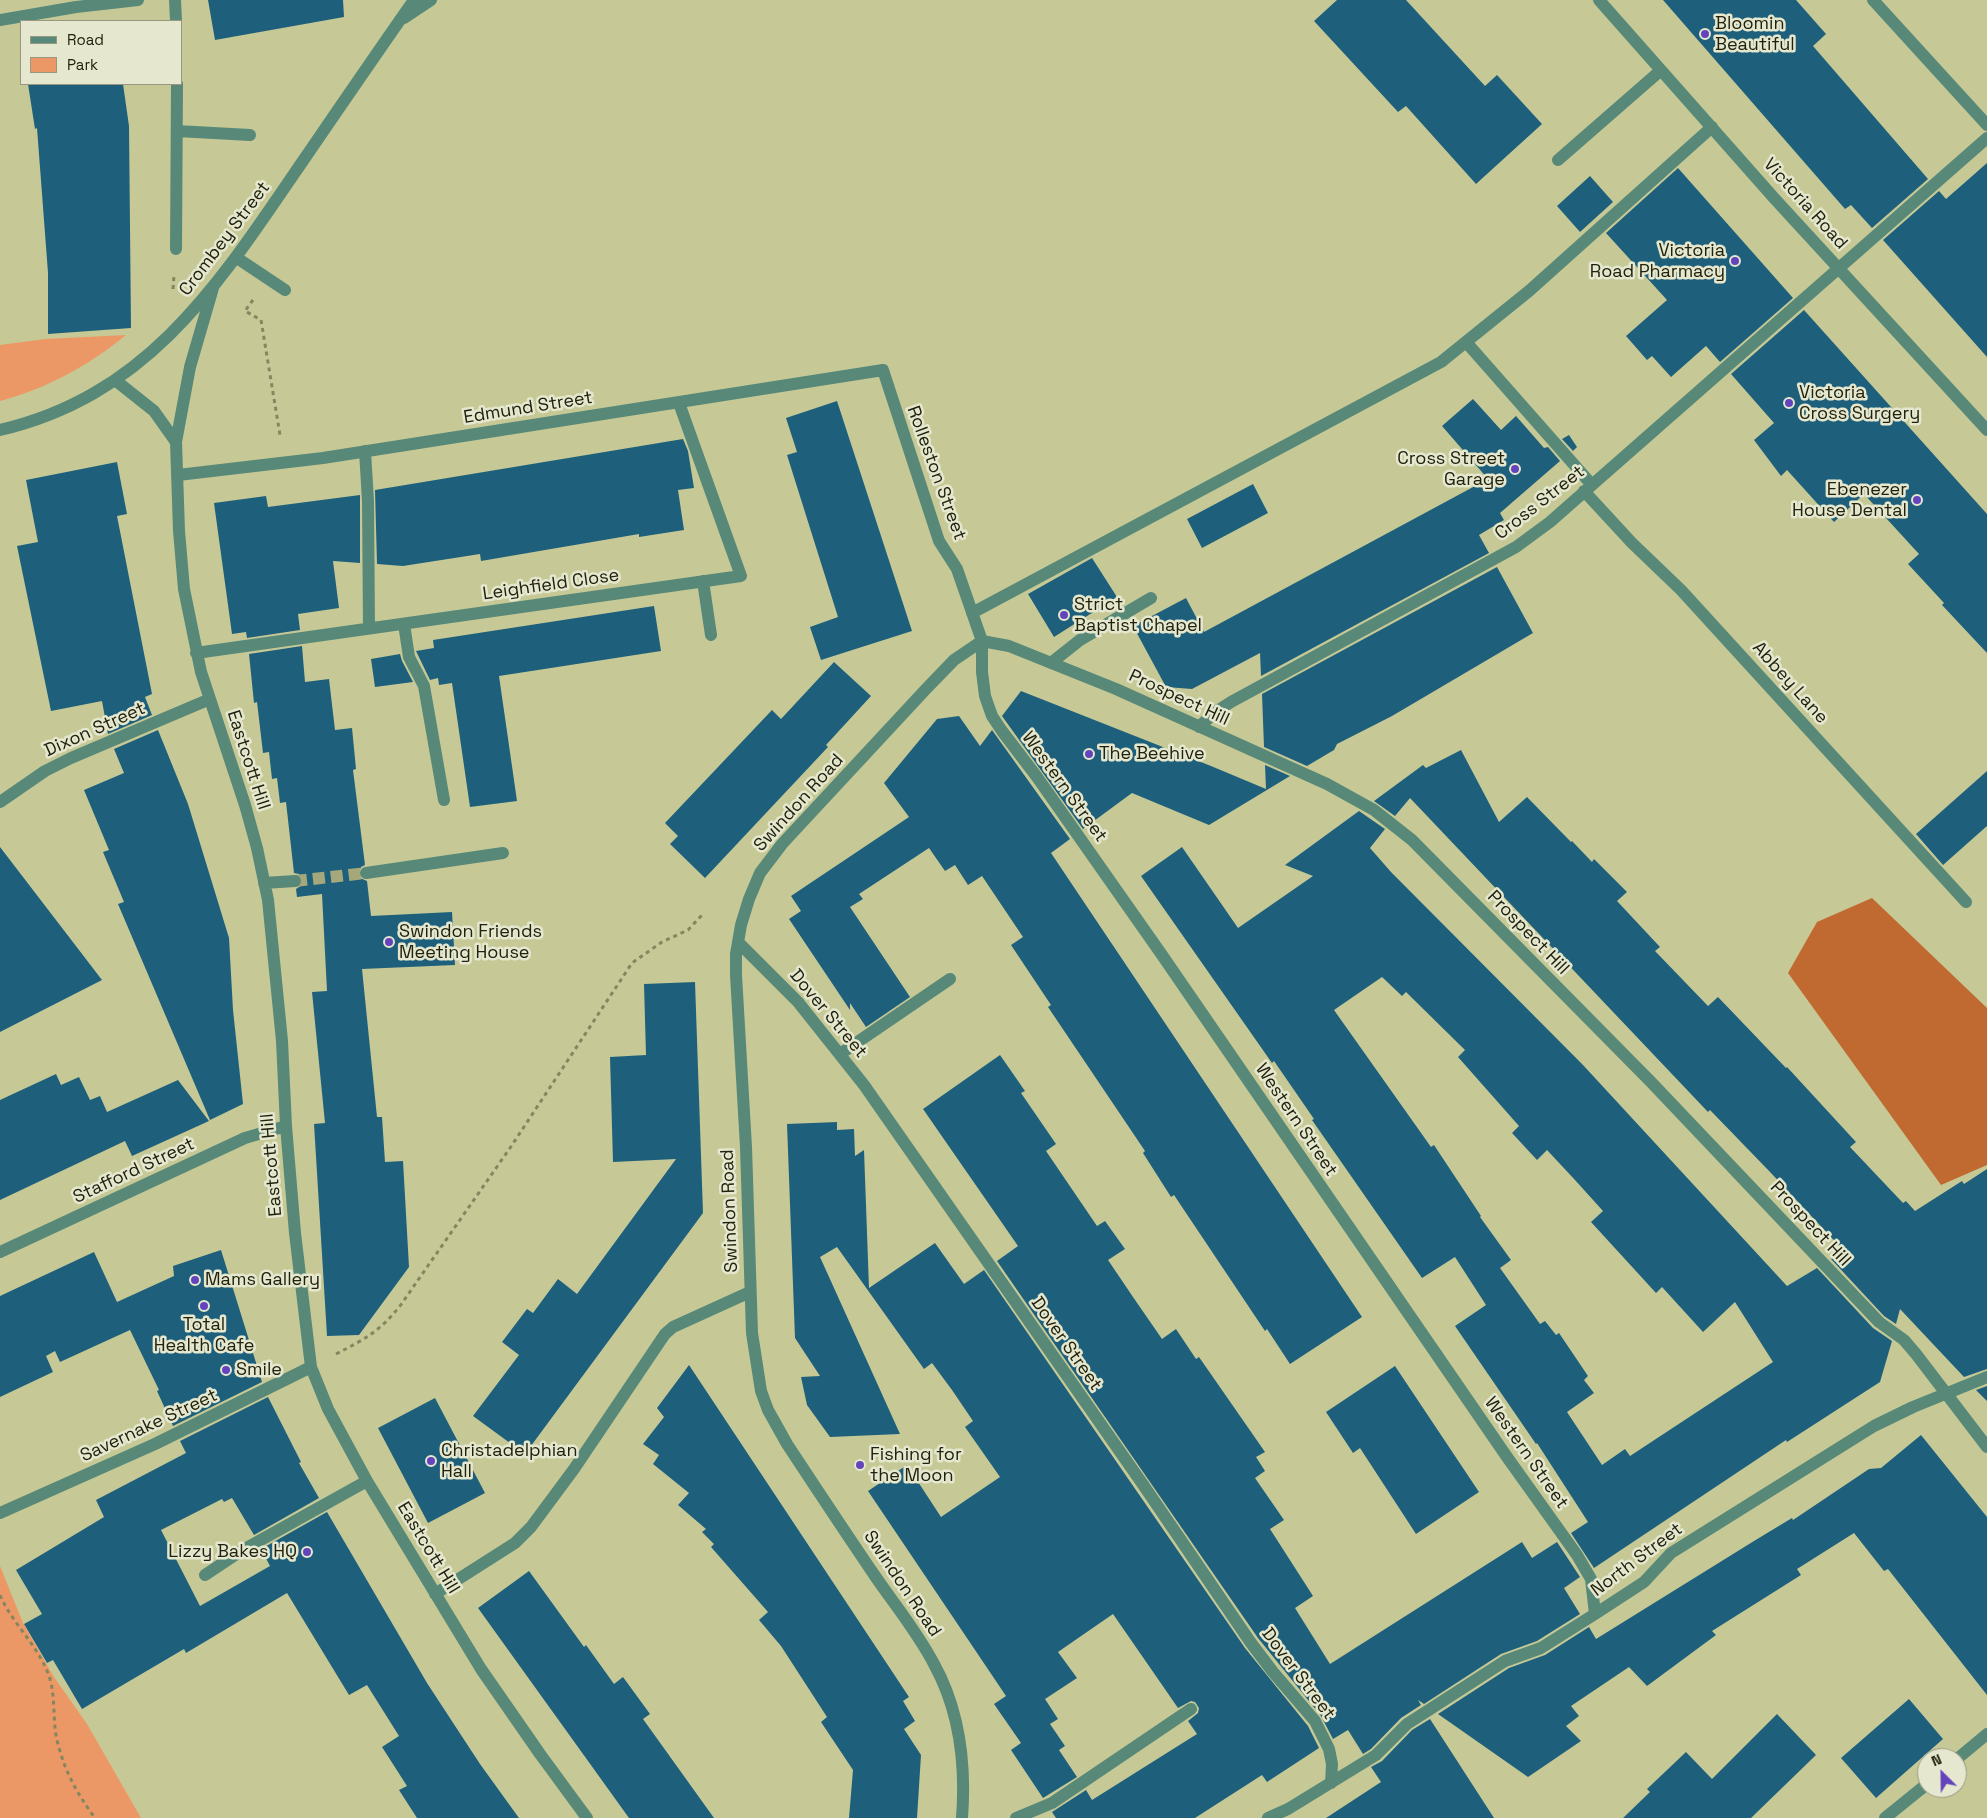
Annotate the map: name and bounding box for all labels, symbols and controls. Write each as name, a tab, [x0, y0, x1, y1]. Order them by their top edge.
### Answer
place label: Bloomin Beautiful	[1715, 13, 1795, 56]
legend	[20, 20, 182, 85]
marker: Bloomin Beautiful	[1699, 28, 1711, 40]
text: Road	[67, 30, 104, 49]
text: Park	[67, 55, 98, 74]
street label: Victoria Road	[1758, 154, 1852, 254]
street label: Crombey Street	[175, 178, 275, 300]
place label: Victoria Road Pharmacy	[1590, 240, 1725, 282]
marker: Victoria Road Pharmacy	[1729, 255, 1741, 267]
place label: Victoria Cross Surgery	[1799, 382, 1920, 424]
street label: Edmund Street	[462, 387, 594, 429]
marker: Victoria Cross Surgery	[1783, 397, 1795, 409]
street label: Rolleston Street	[902, 403, 970, 543]
place label: Cross Street Garage	[1397, 448, 1505, 490]
street label: Cross Street	[1491, 461, 1589, 545]
marker: Cross Street Garage	[1509, 463, 1521, 475]
place label: Ebenezer House Dental	[1792, 479, 1907, 522]
marker: Ebenezer House Dental	[1911, 494, 1923, 506]
street label: Leighfield Close	[481, 565, 621, 605]
place label: Strict Baptist Chapel	[1074, 594, 1202, 636]
marker: Strict Baptist Chapel	[1058, 609, 1070, 621]
street label: Abbey Lane	[1748, 638, 1832, 728]
street label: Prospect Hill	[1125, 665, 1233, 731]
street label: Dixon Street	[41, 698, 149, 762]
street label: Eastcott Hill	[222, 708, 274, 812]
street label: Western Street	[1017, 727, 1111, 847]
place label: The Beehive	[1099, 743, 1205, 765]
marker: The Beehive	[1083, 748, 1095, 760]
street label: Swindon Road	[750, 750, 848, 856]
street label: Prospect Hill	[1483, 886, 1573, 980]
place label: Swindon Friends Meeting House	[399, 921, 542, 964]
marker: Swindon Friends Meeting House	[383, 936, 395, 948]
street label: Dover Street	[785, 965, 871, 1063]
street label: Western Street	[1250, 1059, 1342, 1181]
street label: Eastcott Hill	[257, 1113, 287, 1217]
street label: Stafford Street	[70, 1133, 198, 1209]
street label: Swindon Road	[717, 1149, 743, 1273]
street label: Prospect Hill	[1765, 1177, 1855, 1271]
place label: Mams Gallery	[205, 1269, 320, 1291]
marker: Mams Gallery	[189, 1274, 201, 1286]
street label: Dover Street	[1026, 1293, 1106, 1395]
marker: Total Health Cafe	[198, 1300, 210, 1312]
place label: Total Health Cafe	[154, 1314, 254, 1356]
place label: Smile	[236, 1359, 282, 1381]
marker: Smile	[220, 1364, 232, 1376]
street label: Savernake Street	[77, 1385, 221, 1467]
street label: Western Street	[1479, 1393, 1573, 1513]
place label: Christadelphian Hall	[441, 1440, 577, 1482]
place label: Fishing for the Moon	[870, 1444, 962, 1486]
marker: Christadelphian Hall	[425, 1455, 437, 1467]
marker: Fishing for the Moon	[854, 1459, 866, 1471]
street label: Eastcott Hill	[392, 1498, 464, 1598]
street label: North Street	[1587, 1519, 1687, 1601]
street label: Swindon Road	[859, 1527, 945, 1641]
place label: Lizzy Bakes HQ	[168, 1541, 297, 1563]
marker: Lizzy Bakes HQ	[301, 1546, 313, 1558]
street label: Dover Street	[1257, 1624, 1339, 1724]
north arrow	[1917, 1748, 1967, 1798]
text: N	[1929, 1750, 1944, 1770]

